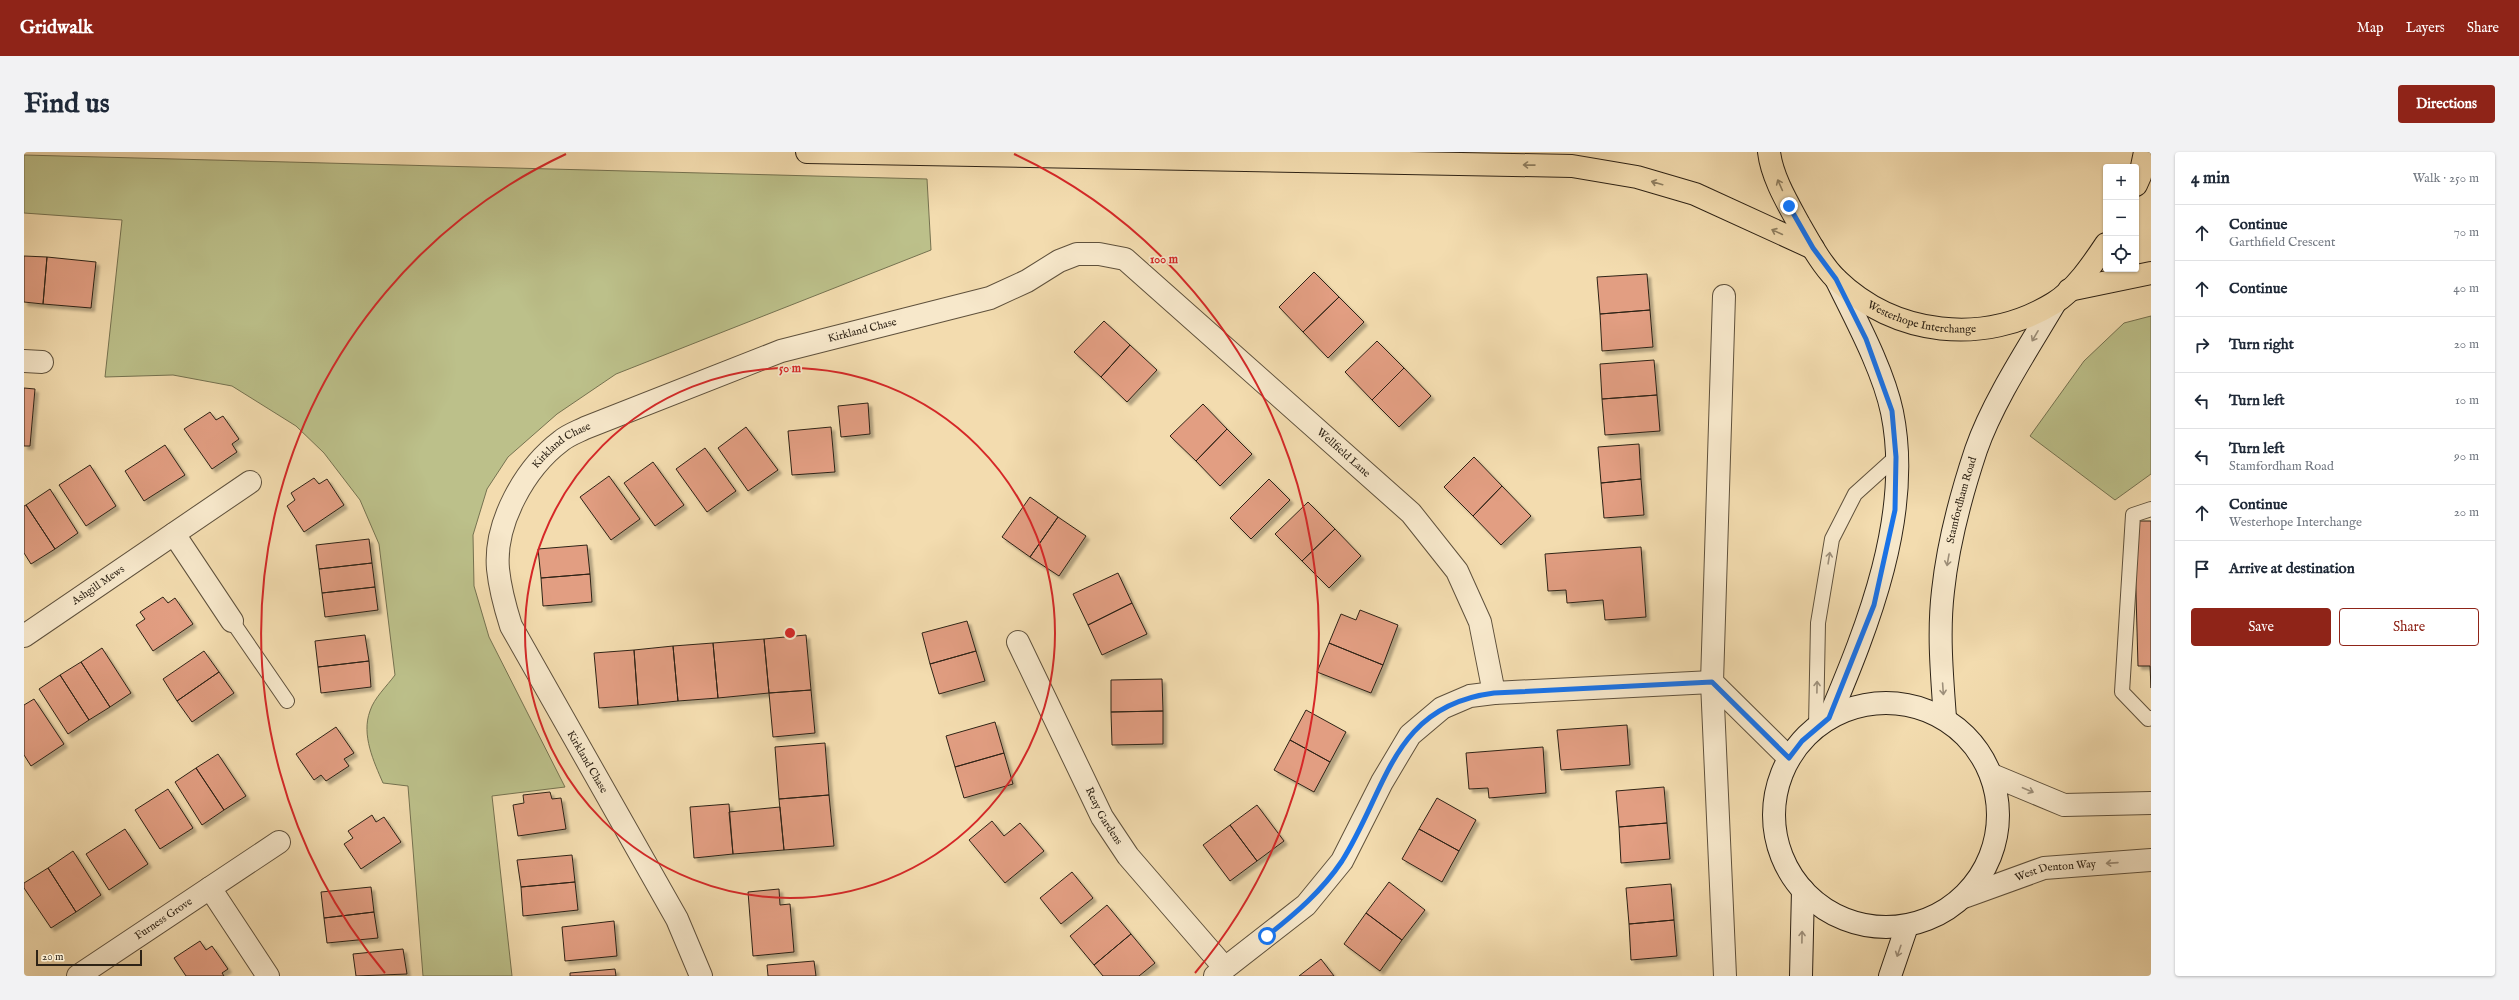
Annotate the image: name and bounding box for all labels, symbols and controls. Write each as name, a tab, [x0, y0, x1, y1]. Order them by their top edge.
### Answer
text: Gridwalk	[20, 16, 93, 40]
text: Map	[2357, 19, 2384, 37]
text: Layers	[2406, 19, 2445, 37]
text: Share	[2467, 19, 2499, 37]
button: Directions	[2398, 85, 2495, 123]
text: Find us	[24, 87, 110, 122]
one-way arrow	[1523, 162, 1536, 169]
map controls	[2103, 164, 2139, 272]
button: +	[2103, 164, 2139, 200]
text: 4 min	[2191, 168, 2230, 189]
text: Walk · 250 m	[2413, 170, 2479, 187]
one-way arrow	[1651, 179, 1664, 186]
one-way arrow	[1776, 179, 1784, 191]
route end	[1780, 197, 1798, 215]
button: −	[2103, 200, 2139, 236]
text: Continue	[2229, 215, 2287, 234]
icon: ahead	[2191, 222, 2213, 244]
text: 70 m	[2454, 224, 2479, 241]
one-way arrow	[1772, 228, 1784, 235]
text: Garthfield Crescent	[2229, 234, 2335, 251]
button: locate	[2103, 236, 2139, 272]
text: 100 m	[1150, 252, 1179, 267]
icon: ahead	[2191, 278, 2213, 300]
text: Continue	[2229, 279, 2287, 298]
text: 40 m	[2453, 280, 2479, 297]
street label: Westerhope Interchange	[1865, 298, 1977, 337]
street label: Kirkland Chase	[827, 315, 898, 346]
one-way arrow	[2031, 330, 2039, 342]
icon: right	[2191, 334, 2213, 356]
text: Turn right	[2229, 335, 2294, 354]
text: 20 m	[2454, 336, 2479, 353]
text: 50 m	[779, 361, 802, 376]
icon: left	[2191, 390, 2213, 412]
text: Turn left	[2229, 391, 2285, 410]
text: 10 m	[2455, 392, 2479, 409]
street label: Kirkland Chase	[529, 419, 593, 471]
street label: Wellfield Lane	[1314, 425, 1373, 481]
text: Turn left	[2229, 439, 2285, 458]
icon: left	[2191, 446, 2213, 468]
text: 90 m	[2454, 448, 2479, 465]
street label: Stamfordham Road	[1944, 455, 1980, 545]
text: Stamfordham Road	[2229, 458, 2334, 475]
text: Continue	[2229, 495, 2287, 514]
icon: ahead	[2191, 502, 2213, 524]
text: 20 m	[2454, 504, 2479, 521]
text: Westerhope Interchange	[2229, 514, 2362, 531]
one-way arrow	[1825, 552, 1833, 565]
one-way arrow	[1944, 553, 1952, 566]
icon: arrive	[2191, 558, 2213, 580]
text: Arrive at destination	[2229, 559, 2355, 578]
street label: Ashgill Mews	[68, 562, 128, 609]
button: Save	[2191, 608, 2331, 646]
button: Share	[2339, 608, 2479, 646]
centre of rings	[783, 626, 797, 640]
one-way arrow	[1813, 681, 1821, 694]
one-way arrow	[1939, 682, 1946, 695]
street label: Kirkland Chase	[563, 728, 611, 796]
street label: Reay Gardens	[1082, 785, 1126, 848]
one-way arrow	[2021, 787, 2033, 794]
street label: West Denton Way	[2013, 857, 2097, 885]
one-way arrow	[2106, 859, 2119, 866]
street label: Furness Grove	[132, 895, 195, 943]
route start	[1258, 927, 1276, 945]
one-way arrow	[1798, 931, 1805, 944]
one-way arrow	[1894, 944, 1902, 956]
scale bar	[36, 948, 142, 967]
text: 20 m	[42, 950, 63, 964]

